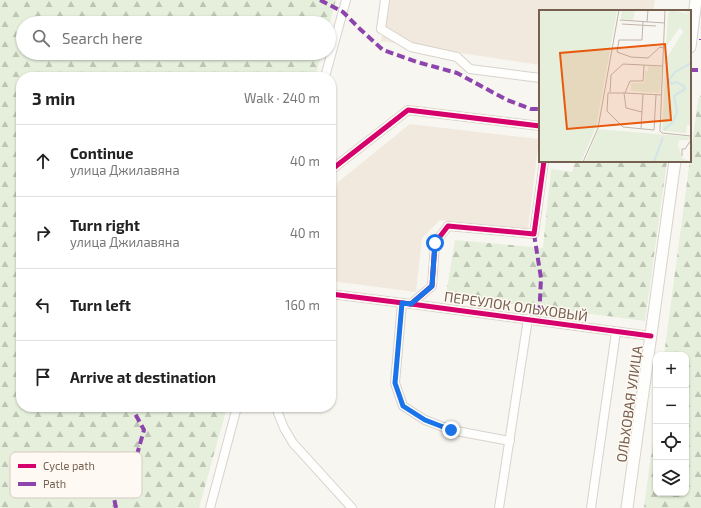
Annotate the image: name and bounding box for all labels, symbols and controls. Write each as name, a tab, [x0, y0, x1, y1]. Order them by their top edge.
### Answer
inset map	[539, 10, 691, 162]
search box	[16, 16, 336, 60]
icon: search	[30, 27, 52, 49]
text: Search here	[62, 29, 143, 47]
text: 3 min	[32, 88, 75, 108]
text: Walk · 240 m	[244, 90, 320, 106]
text: Continue	[70, 144, 133, 162]
icon: ahead	[32, 150, 54, 172]
text: 40 m	[290, 153, 320, 169]
text: улица Джилавяна	[70, 162, 180, 178]
text: Turn right	[70, 216, 140, 234]
icon: right	[32, 222, 54, 244]
text: 40 m	[290, 225, 320, 241]
text: улица Джилавяна	[70, 234, 180, 250]
route start	[426, 234, 444, 252]
street label: ПЕРЕУЛОК ОЛЬХОВЫЙ	[443, 287, 589, 325]
icon: left	[32, 294, 54, 316]
text: Turn left	[70, 296, 131, 314]
text: 160 m	[285, 297, 320, 313]
street label: ОЛЬХОВАЯ УЛИЦА	[612, 344, 646, 464]
map controls	[653, 352, 689, 496]
button: +	[653, 352, 689, 388]
icon: arrive	[32, 366, 54, 388]
text: Arrive at destination	[70, 368, 216, 386]
button: −	[653, 388, 689, 424]
route end	[442, 421, 460, 439]
button: locate	[653, 424, 689, 460]
legend	[10, 452, 142, 498]
text: Cycle path	[43, 459, 95, 472]
button: layers	[653, 460, 689, 496]
text: Path	[43, 477, 66, 490]

